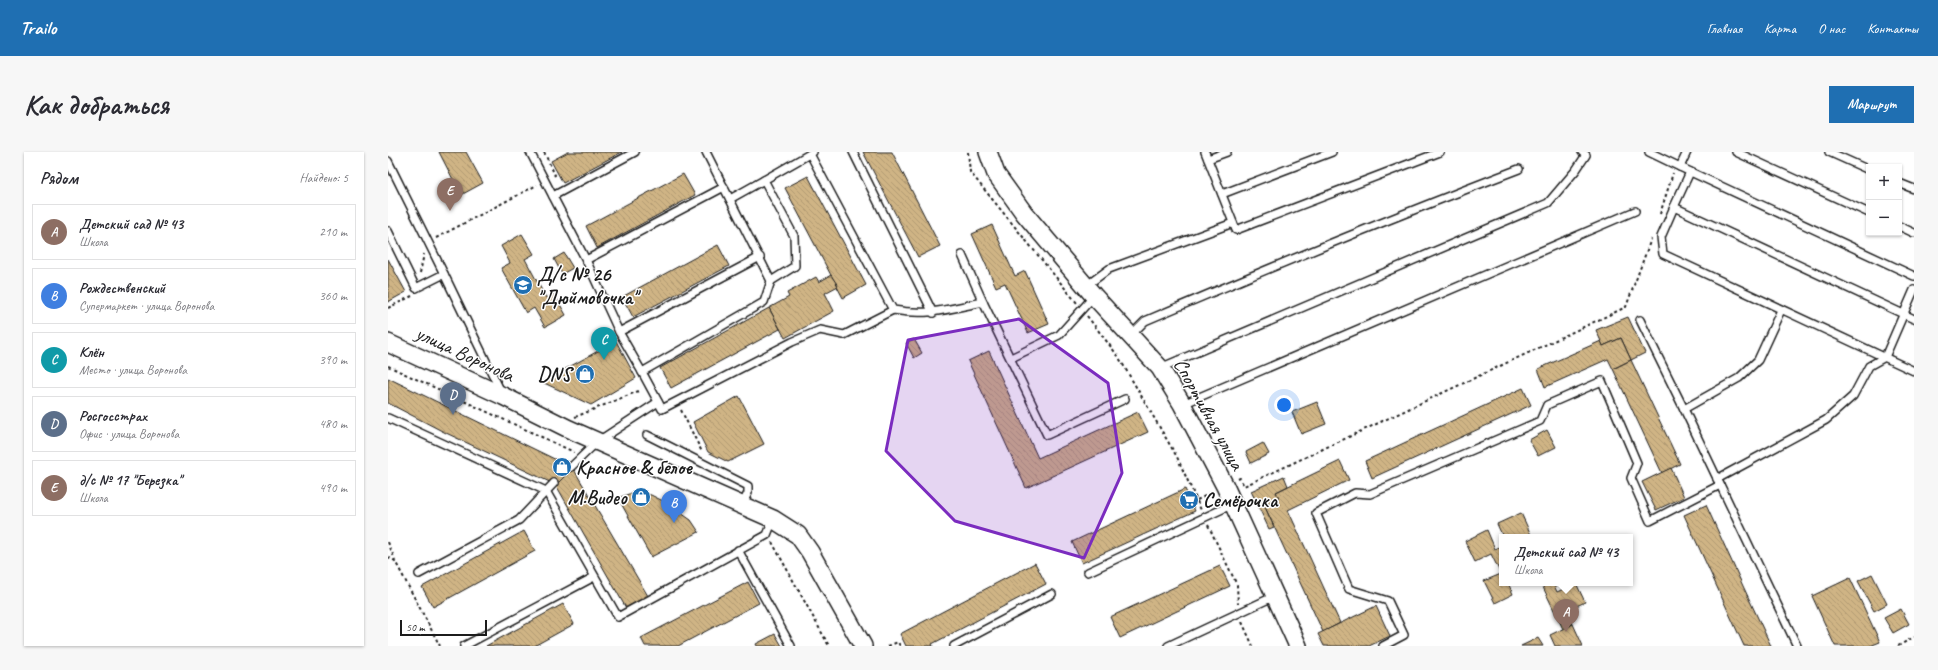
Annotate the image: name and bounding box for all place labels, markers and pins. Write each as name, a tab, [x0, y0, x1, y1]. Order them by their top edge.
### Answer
pin: E	[437, 178, 463, 211]
place label: Д/с № 26 "Дюймовочка"	[537, 262, 641, 310]
school or university icon: Д/с № 26 "Дюймовочка"	[512, 274, 534, 296]
pin: C	[591, 327, 617, 360]
place label: DNS	[538, 362, 574, 387]
shop icon: DNS	[574, 363, 596, 385]
pin: D	[440, 382, 466, 415]
place label: Красное & белое	[576, 455, 693, 480]
shop icon: Красное & белое	[551, 456, 573, 478]
place label: М.Видео	[568, 485, 628, 510]
shop icon: М.Видео	[630, 486, 652, 508]
place label: Семёрочка	[1203, 488, 1279, 513]
supermarket icon: Семёрочка	[1178, 489, 1200, 511]
pin: B	[661, 490, 687, 523]
pin: A	[1553, 599, 1579, 632]

